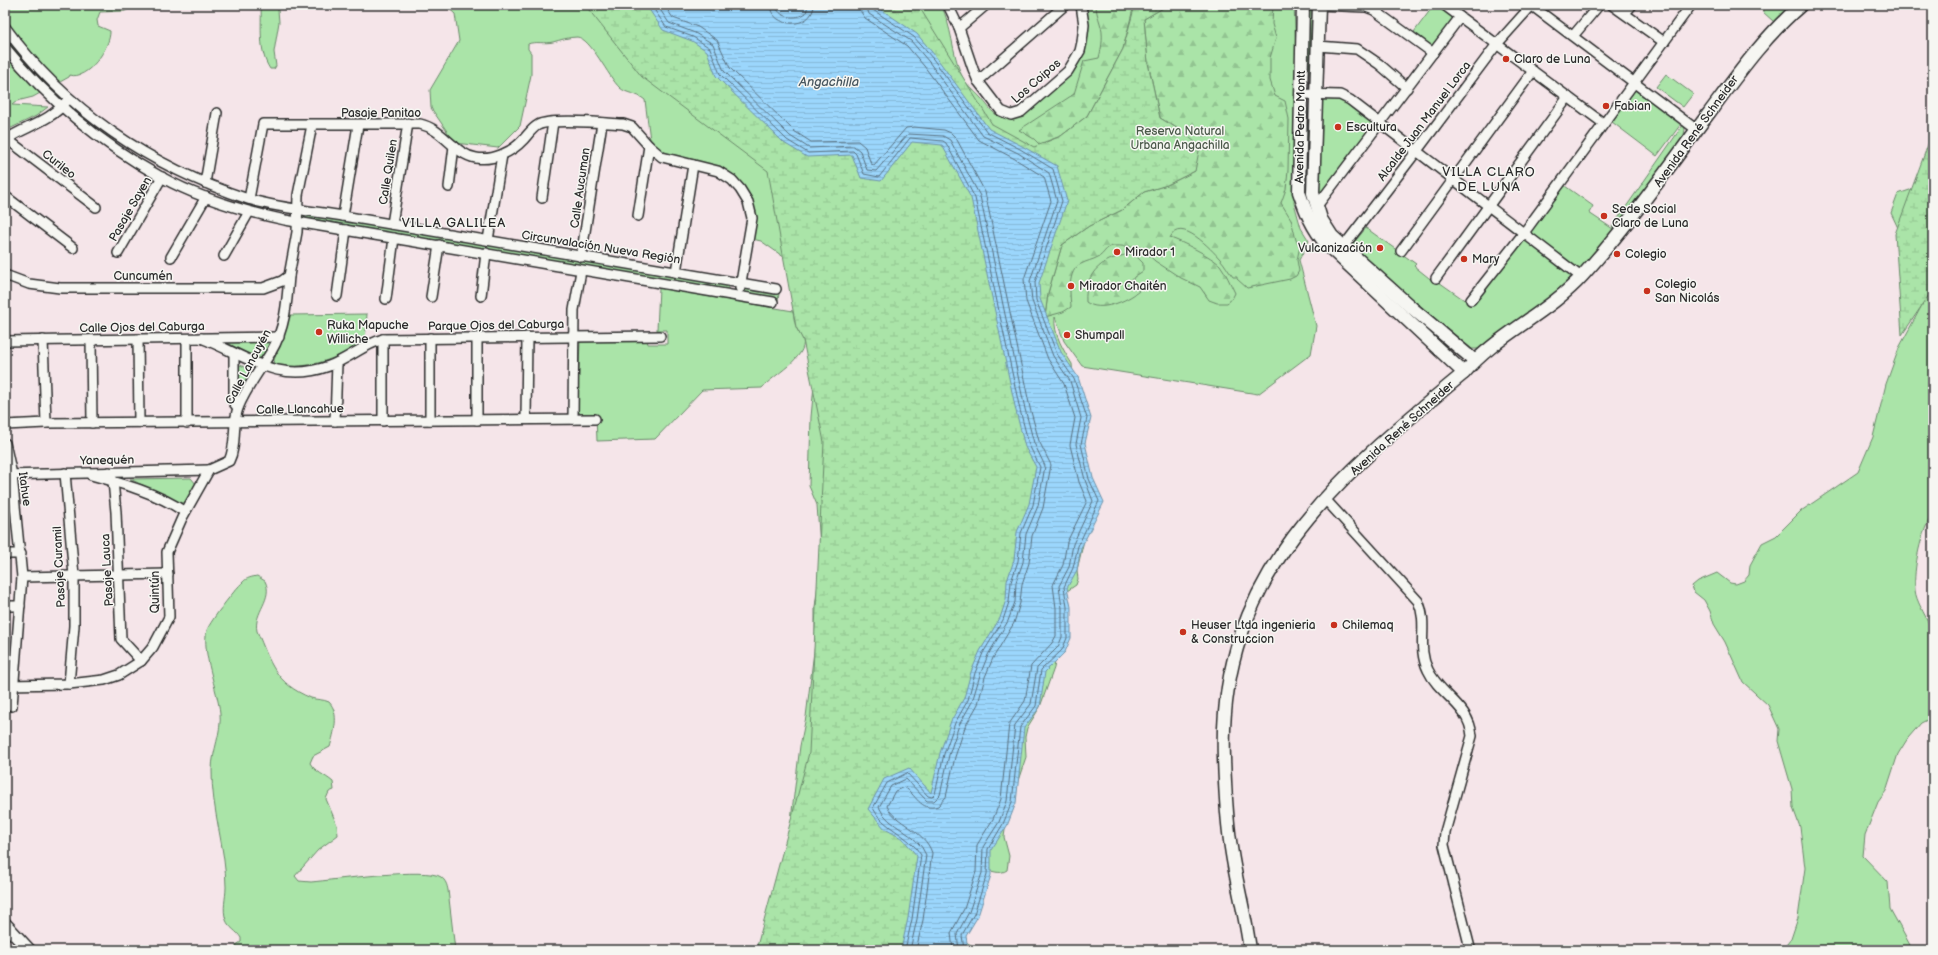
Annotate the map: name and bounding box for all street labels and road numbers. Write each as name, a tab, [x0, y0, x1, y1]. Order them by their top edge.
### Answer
street label: Los Coipos	[1009, 56, 1064, 107]
street label: Alcalde Juan Manuel Lorca	[1374, 58, 1475, 184]
street label: Avenida Pedro Montt	[1292, 70, 1309, 184]
street label: Avenida René Schneider	[1651, 72, 1742, 190]
street label: Pasaje Panitao	[341, 106, 421, 121]
street label: Calle Quilen	[376, 138, 401, 206]
street label: Calle Aucuman	[567, 146, 594, 229]
street label: Curileo	[39, 147, 79, 182]
street label: Pasaje Sayen	[106, 174, 155, 244]
street label: Circunvalación Nueva Región	[520, 228, 682, 267]
street label: Cuncumén	[114, 269, 173, 284]
street label: Parque Ojos del Caburga	[428, 317, 565, 334]
street label: Calle Ojos del Caburga	[79, 319, 205, 336]
street label: Calle Lancuyén	[222, 327, 275, 407]
street label: Avenida René Schneider	[1347, 377, 1458, 479]
street label: Calle Llancahue	[256, 401, 344, 418]
street label: Yanequén	[79, 453, 135, 468]
street label: Itahue	[15, 471, 34, 507]
street label: Pasaje Curamil	[50, 526, 69, 608]
street label: Pasaje Lauca	[98, 533, 117, 607]
street label: Quintún	[148, 570, 163, 613]

